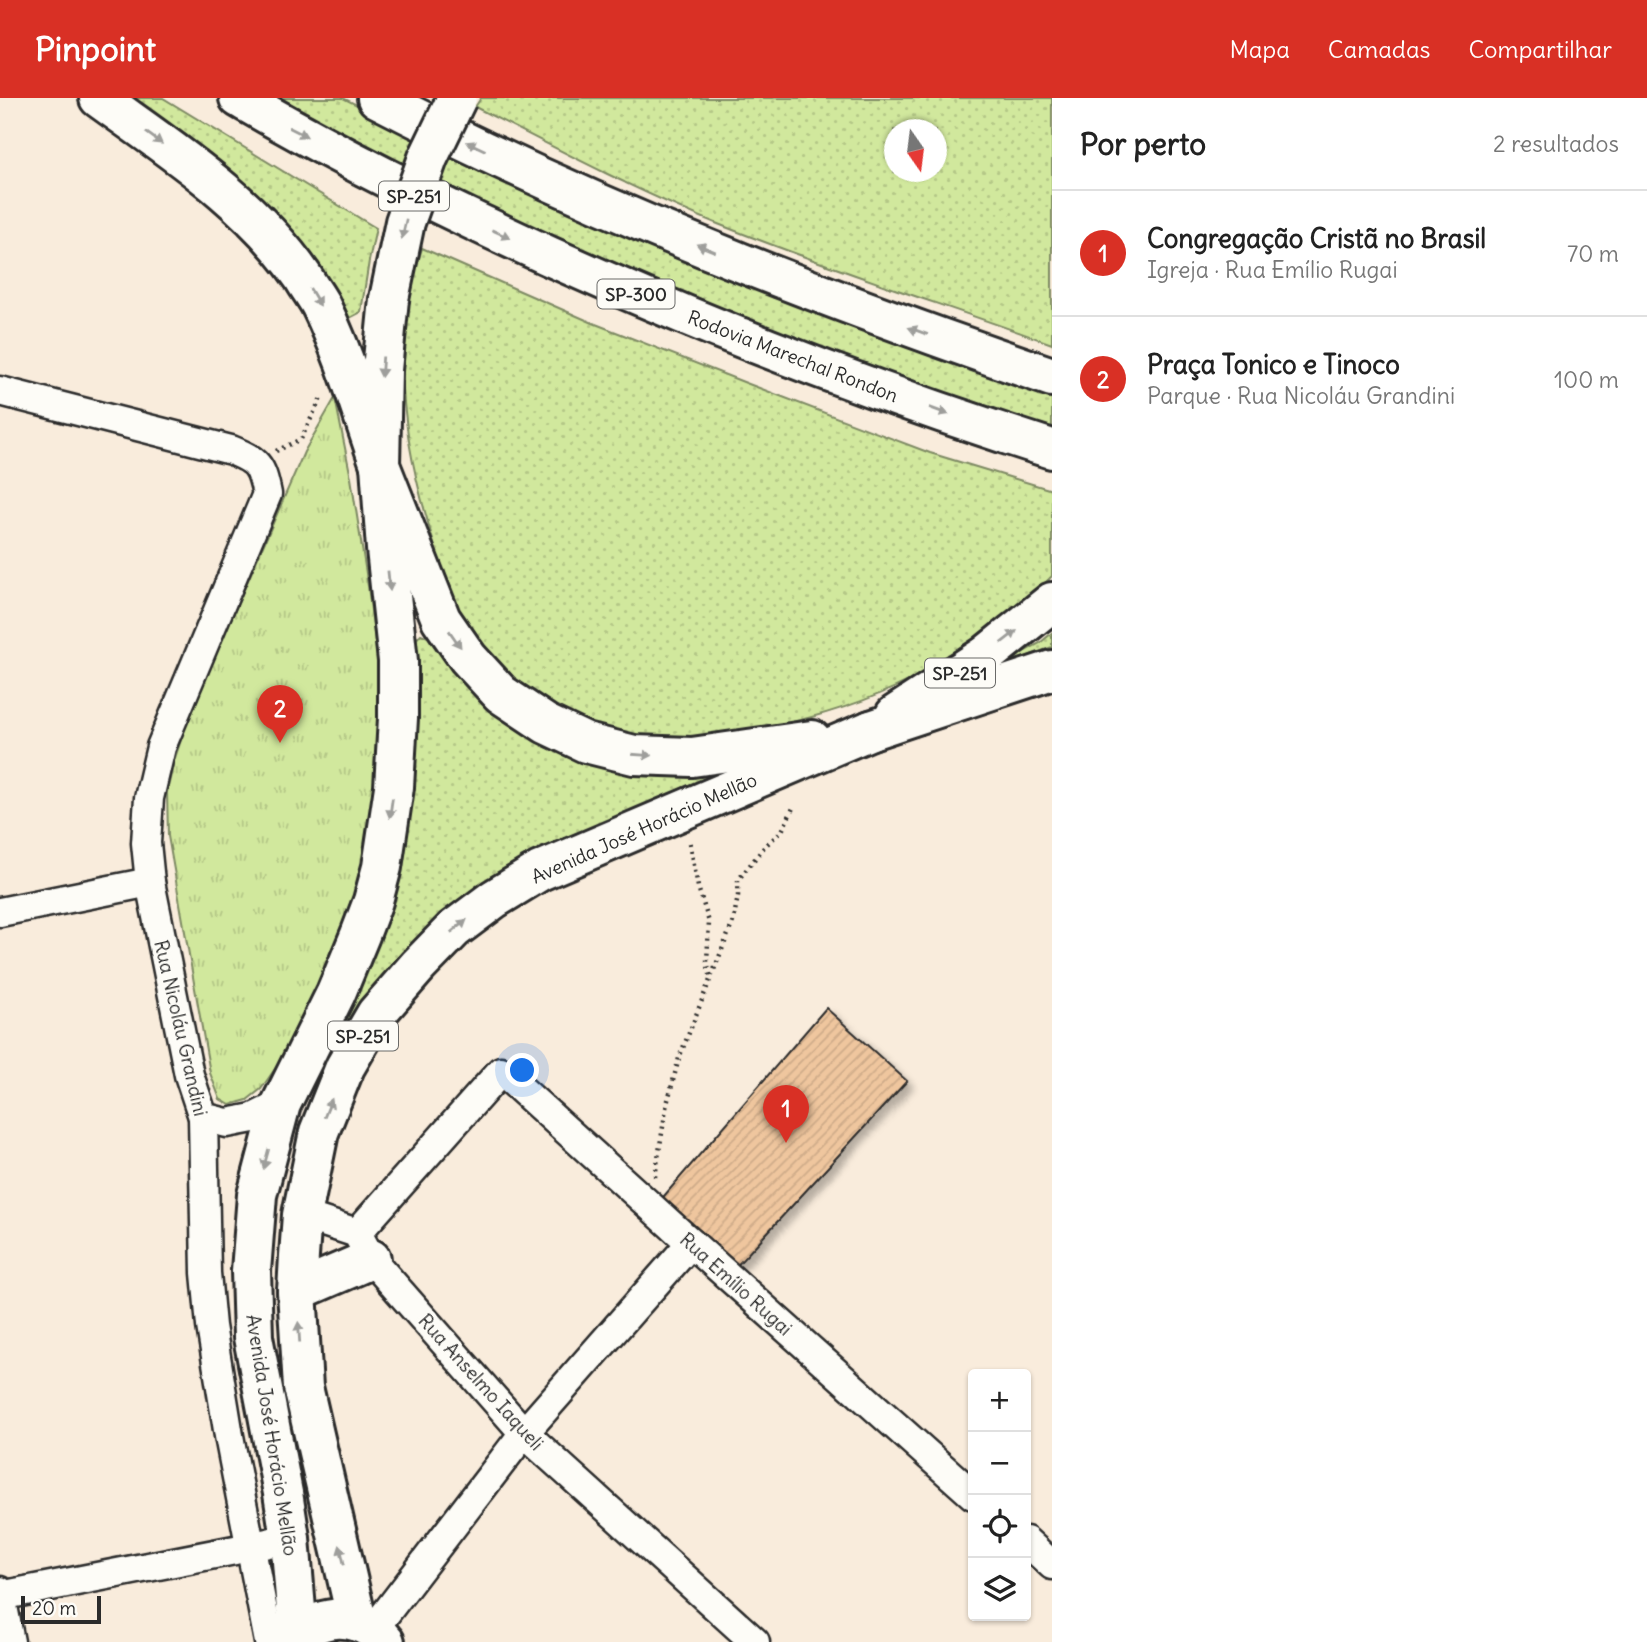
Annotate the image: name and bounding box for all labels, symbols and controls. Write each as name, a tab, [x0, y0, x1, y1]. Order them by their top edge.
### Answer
text: Pinpoint	[35, 28, 156, 70]
text: Mapa	[1229, 34, 1290, 64]
text: Camadas	[1328, 34, 1431, 64]
text: Compartilhar	[1469, 34, 1612, 64]
north arrow	[884, 119, 947, 182]
text: Por perto	[1080, 125, 1206, 163]
one-way arrow	[288, 126, 308, 138]
text: 2 resultados	[1493, 129, 1619, 158]
one-way arrow	[145, 131, 163, 145]
one-way arrow	[466, 141, 486, 152]
road number: SP-251	[379, 182, 449, 211]
one-way arrow	[398, 218, 409, 240]
text: Congregação Cristã no Brasil	[1147, 222, 1486, 255]
one-way arrow	[491, 228, 511, 240]
text: 1	[1098, 239, 1108, 268]
text: 70 m	[1567, 239, 1619, 268]
one-way arrow	[695, 243, 716, 254]
text: Igreja · Rua Emílio Rugai	[1147, 255, 1398, 284]
road number: SP-300	[598, 280, 674, 308]
one-way arrow	[308, 287, 321, 306]
street label: Rodovia Marechal Rondon	[684, 305, 902, 407]
one-way arrow	[908, 325, 929, 336]
text: Praça Tonico e Tinoco	[1147, 348, 1400, 381]
one-way arrow	[377, 356, 388, 378]
text: 2	[1097, 365, 1109, 394]
text: 100 m	[1554, 365, 1619, 394]
text: Parque · Rua Nicoláu Grandini	[1147, 381, 1455, 410]
one-way arrow	[929, 406, 950, 417]
one-way arrow	[384, 571, 395, 593]
one-way arrow	[449, 629, 462, 649]
one-way arrow	[1000, 631, 1018, 645]
road number: SP-251	[925, 658, 995, 688]
pin: 2	[257, 685, 303, 743]
one-way arrow	[631, 750, 653, 761]
street label: Avenida José Horácio Mellão	[528, 767, 760, 889]
one-way arrow	[385, 797, 396, 819]
one-way arrow	[451, 919, 468, 934]
street label: Rua Nicoláu Grandini	[149, 937, 213, 1119]
road number: SP-251	[328, 1021, 398, 1051]
your location	[505, 1053, 539, 1087]
pin: 1	[763, 1085, 809, 1143]
one-way arrow	[323, 1098, 334, 1119]
one-way arrow	[261, 1149, 271, 1170]
street label: Rua Emílio Rugai	[675, 1227, 797, 1341]
street label: Rua Anselmo Iaqueli	[413, 1309, 549, 1455]
street label: Avenida José Horácio Mellão	[241, 1313, 303, 1557]
one-way arrow	[294, 1321, 305, 1343]
map controls	[968, 1369, 1031, 1621]
button: +	[968, 1369, 1031, 1432]
button: −	[968, 1432, 1031, 1495]
button: locate	[968, 1495, 1031, 1558]
one-way arrow	[336, 1544, 347, 1566]
button: layers	[968, 1558, 1031, 1621]
scale bar	[21, 1593, 102, 1625]
text: 20 m	[32, 1596, 76, 1620]

